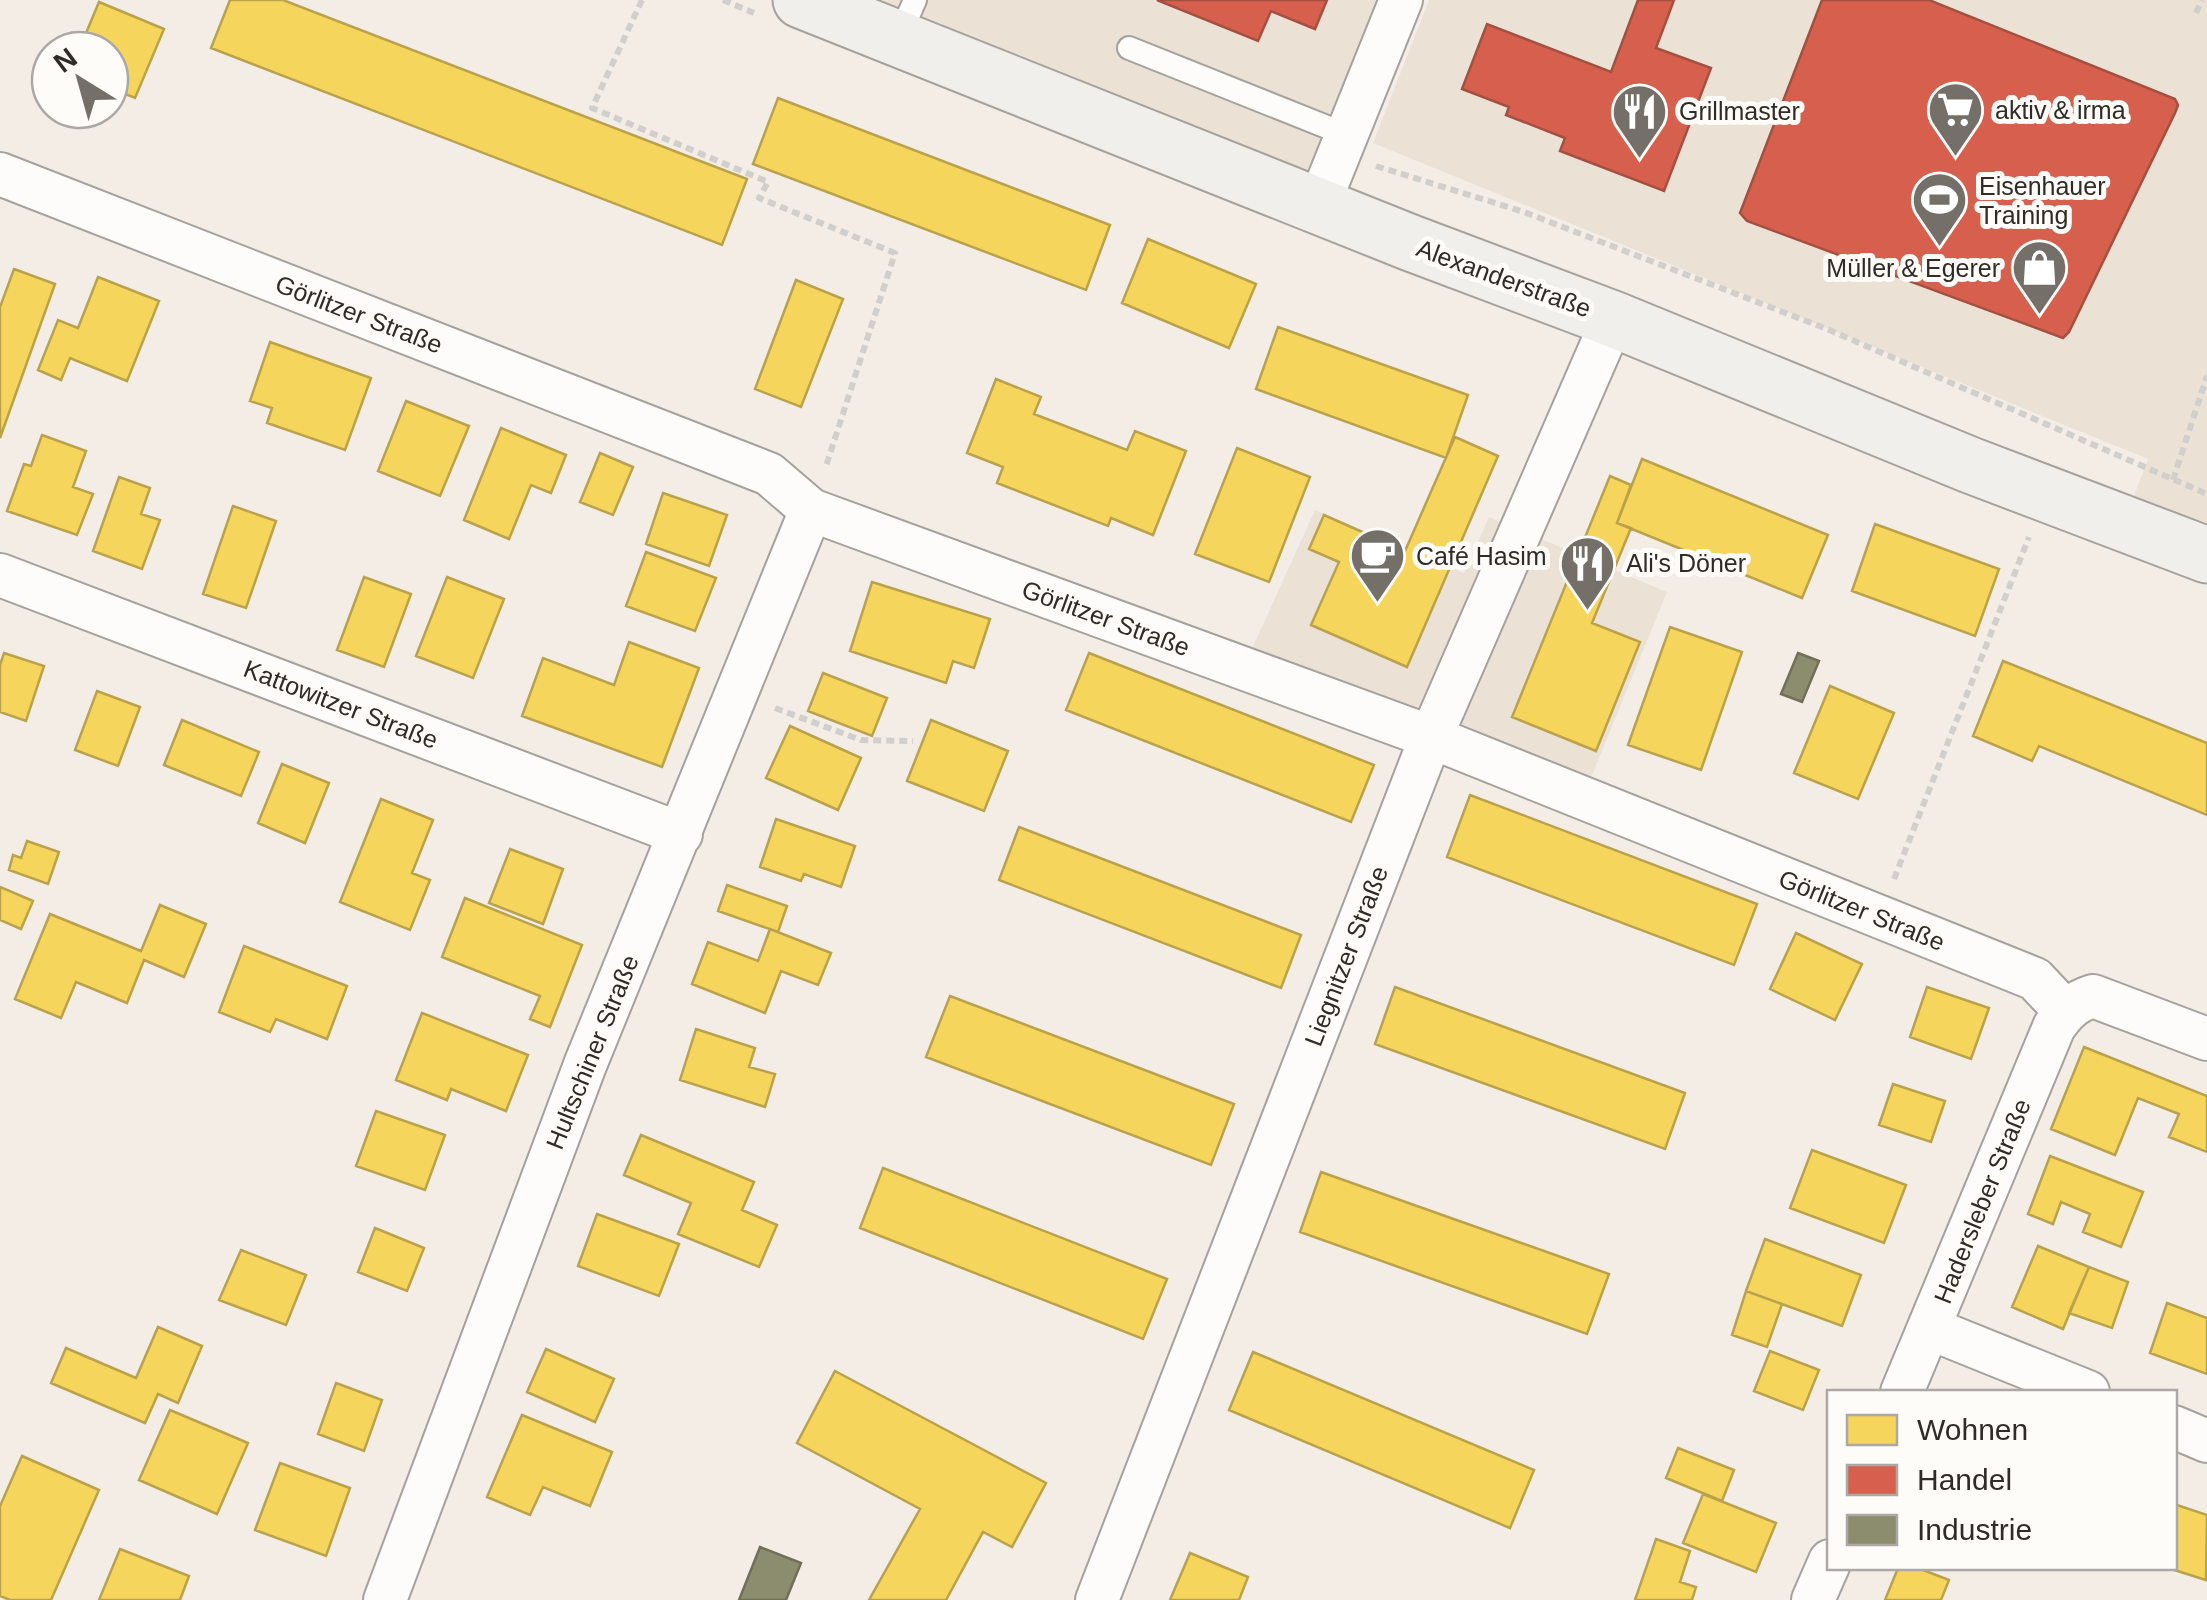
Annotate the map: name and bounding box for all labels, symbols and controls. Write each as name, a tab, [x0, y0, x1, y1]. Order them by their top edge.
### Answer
north arrow	[30, 30, 130, 130]
text: N	[48, 42, 83, 79]
supermarket icon: aktiv & irma	[1926, 80, 1986, 159]
restaurant icon: Grillmaster	[1610, 81, 1670, 160]
place label: aktiv & irma	[1995, 96, 2126, 124]
place label: Grillmaster	[1679, 97, 1800, 125]
sports icon: Eisenhauer Training	[1910, 170, 1970, 249]
place label: Eisenhauer Training	[1979, 172, 2105, 229]
street label: Alexanderstraße	[1413, 233, 1595, 323]
shop icon: Müller & Egerer	[2009, 238, 2069, 317]
place label: Müller & Egerer	[1826, 254, 2000, 282]
street label: Görlitzer Straße	[272, 269, 446, 359]
cafe icon: Café Hasim	[1347, 526, 1407, 605]
restaurant icon: Ali's Döner	[1557, 533, 1617, 612]
place label: Café Hasim	[1416, 542, 1547, 570]
place label: Ali's Döner	[1626, 549, 1746, 577]
street label: Görlitzer Straße	[1018, 575, 1194, 661]
street label: Kattowitzer Straße	[240, 654, 442, 754]
street label: Liegnitzer Straße	[1299, 862, 1393, 1050]
street label: Görlitzer Straße	[1775, 864, 1949, 956]
street label: Hultschiner Straße	[540, 951, 644, 1153]
street label: Hadersleber Straße	[1928, 1095, 2036, 1307]
legend	[1827, 1390, 2177, 1570]
text: Wohnen	[1917, 1413, 2028, 1446]
text: Handel	[1917, 1463, 2012, 1496]
text: Industrie	[1917, 1513, 2032, 1546]

